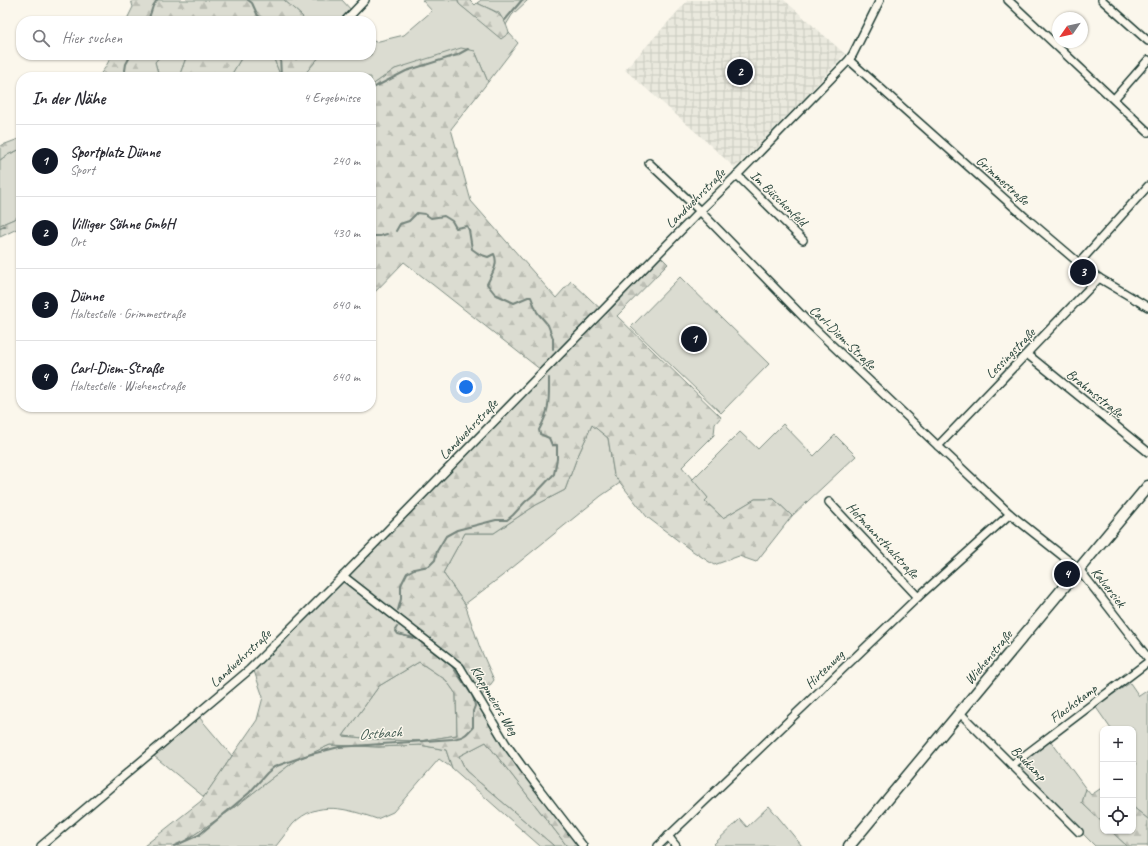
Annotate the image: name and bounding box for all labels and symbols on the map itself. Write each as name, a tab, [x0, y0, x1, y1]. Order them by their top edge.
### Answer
north arrow	[1052, 12, 1088, 48]
pin: 2	[727, 57, 753, 87]
street label: Grimmestraße	[973, 152, 1034, 210]
street label: Landwehrstraße	[662, 164, 730, 232]
street label: Im Büschenfeld	[747, 167, 812, 231]
pin: 3	[1070, 257, 1096, 287]
street label: Carl-Diem-Straße	[806, 302, 880, 374]
street label: Lessingstraße	[982, 323, 1040, 382]
pin: 1	[681, 324, 707, 354]
street label: Brahmsstraße	[1063, 365, 1128, 422]
your location	[456, 377, 476, 397]
street label: Landwehrstraße	[435, 395, 502, 463]
street label: Hofmannsthalstraße	[843, 499, 923, 583]
pin: 4	[1054, 559, 1080, 589]
street label: Kalversiek	[1088, 564, 1130, 611]
street label: Landwehrstraße	[206, 625, 276, 691]
street label: Wiehenstraße	[961, 626, 1017, 688]
street label: Hirtenweg	[801, 646, 848, 692]
street label: Klappmeiers Weg	[467, 662, 523, 739]
street label: Flachskamp	[1046, 680, 1101, 727]
water label: Ostbach	[358, 722, 403, 744]
street label: Baukamp	[1007, 742, 1050, 785]

